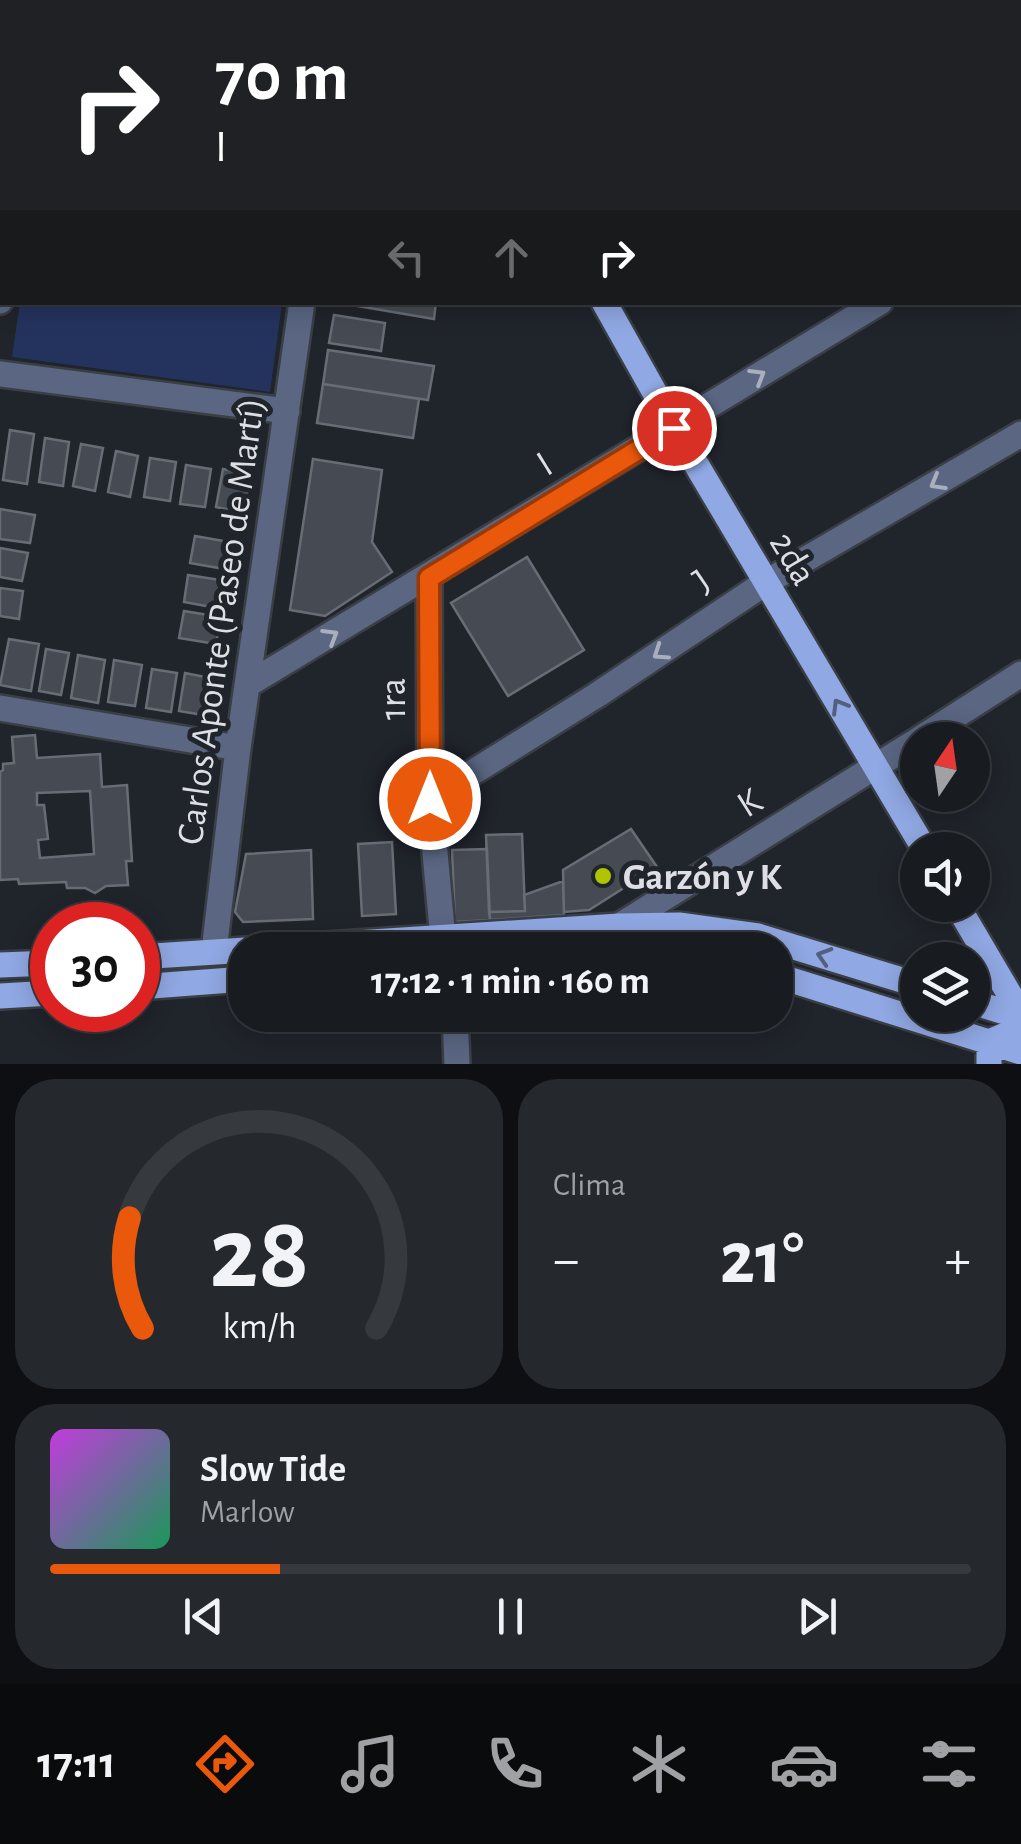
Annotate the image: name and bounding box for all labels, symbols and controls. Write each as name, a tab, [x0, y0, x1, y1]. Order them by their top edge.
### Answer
icon: right	[50, 40, 180, 170]
text: 70 m	[215, 43, 349, 113]
text: I	[215, 125, 227, 170]
icon: left	[379, 230, 434, 285]
icon: ahead	[484, 230, 539, 285]
icon: right	[589, 230, 644, 285]
one-way arrow	[747, 369, 765, 388]
pin	[632, 386, 717, 471]
street label: Carlos Aponte (Paseo de Martí)	[172, 395, 272, 847]
icon: arrive	[647, 401, 702, 456]
street label: I	[531, 446, 559, 484]
one-way arrow	[930, 471, 948, 490]
street label: 2da	[762, 526, 823, 592]
street label: J	[687, 563, 718, 601]
one-way arrow	[320, 629, 338, 648]
one-way arrow	[653, 641, 671, 660]
street label: 1ra	[375, 678, 413, 720]
one-way arrow	[832, 699, 851, 717]
north arrow	[900, 722, 990, 812]
map controls	[900, 722, 990, 1032]
position arrow	[378, 747, 482, 851]
street label: K	[731, 782, 769, 825]
button: sound	[900, 832, 990, 922]
place label: Garzón y K	[623, 859, 783, 897]
marker: Garzón y K	[592, 865, 614, 887]
speed limit sign: 30	[30, 902, 160, 1032]
button: layers	[900, 942, 990, 1032]
one-way arrow	[817, 948, 834, 968]
text: 17:12 · 1 min · 160 m	[371, 963, 650, 1001]
text: Clima	[553, 1169, 626, 1201]
text: 28	[209, 1203, 309, 1307]
text: 21°	[720, 1222, 804, 1297]
text: −	[553, 1233, 579, 1288]
text: +	[945, 1233, 971, 1288]
text: km/h	[222, 1309, 296, 1345]
text: Slow Tide	[200, 1451, 346, 1489]
text: Marlow	[200, 1496, 295, 1528]
icon: previous	[176, 1589, 231, 1644]
icon: pause	[483, 1589, 538, 1644]
icon: next	[790, 1589, 845, 1644]
icon: directions	[190, 1729, 260, 1799]
icon: music	[335, 1729, 405, 1799]
icon: phone	[480, 1729, 550, 1799]
icon: climate	[624, 1729, 694, 1799]
icon: car	[769, 1729, 839, 1799]
icon: filters	[914, 1729, 984, 1799]
text: 17:11	[37, 1741, 116, 1786]

